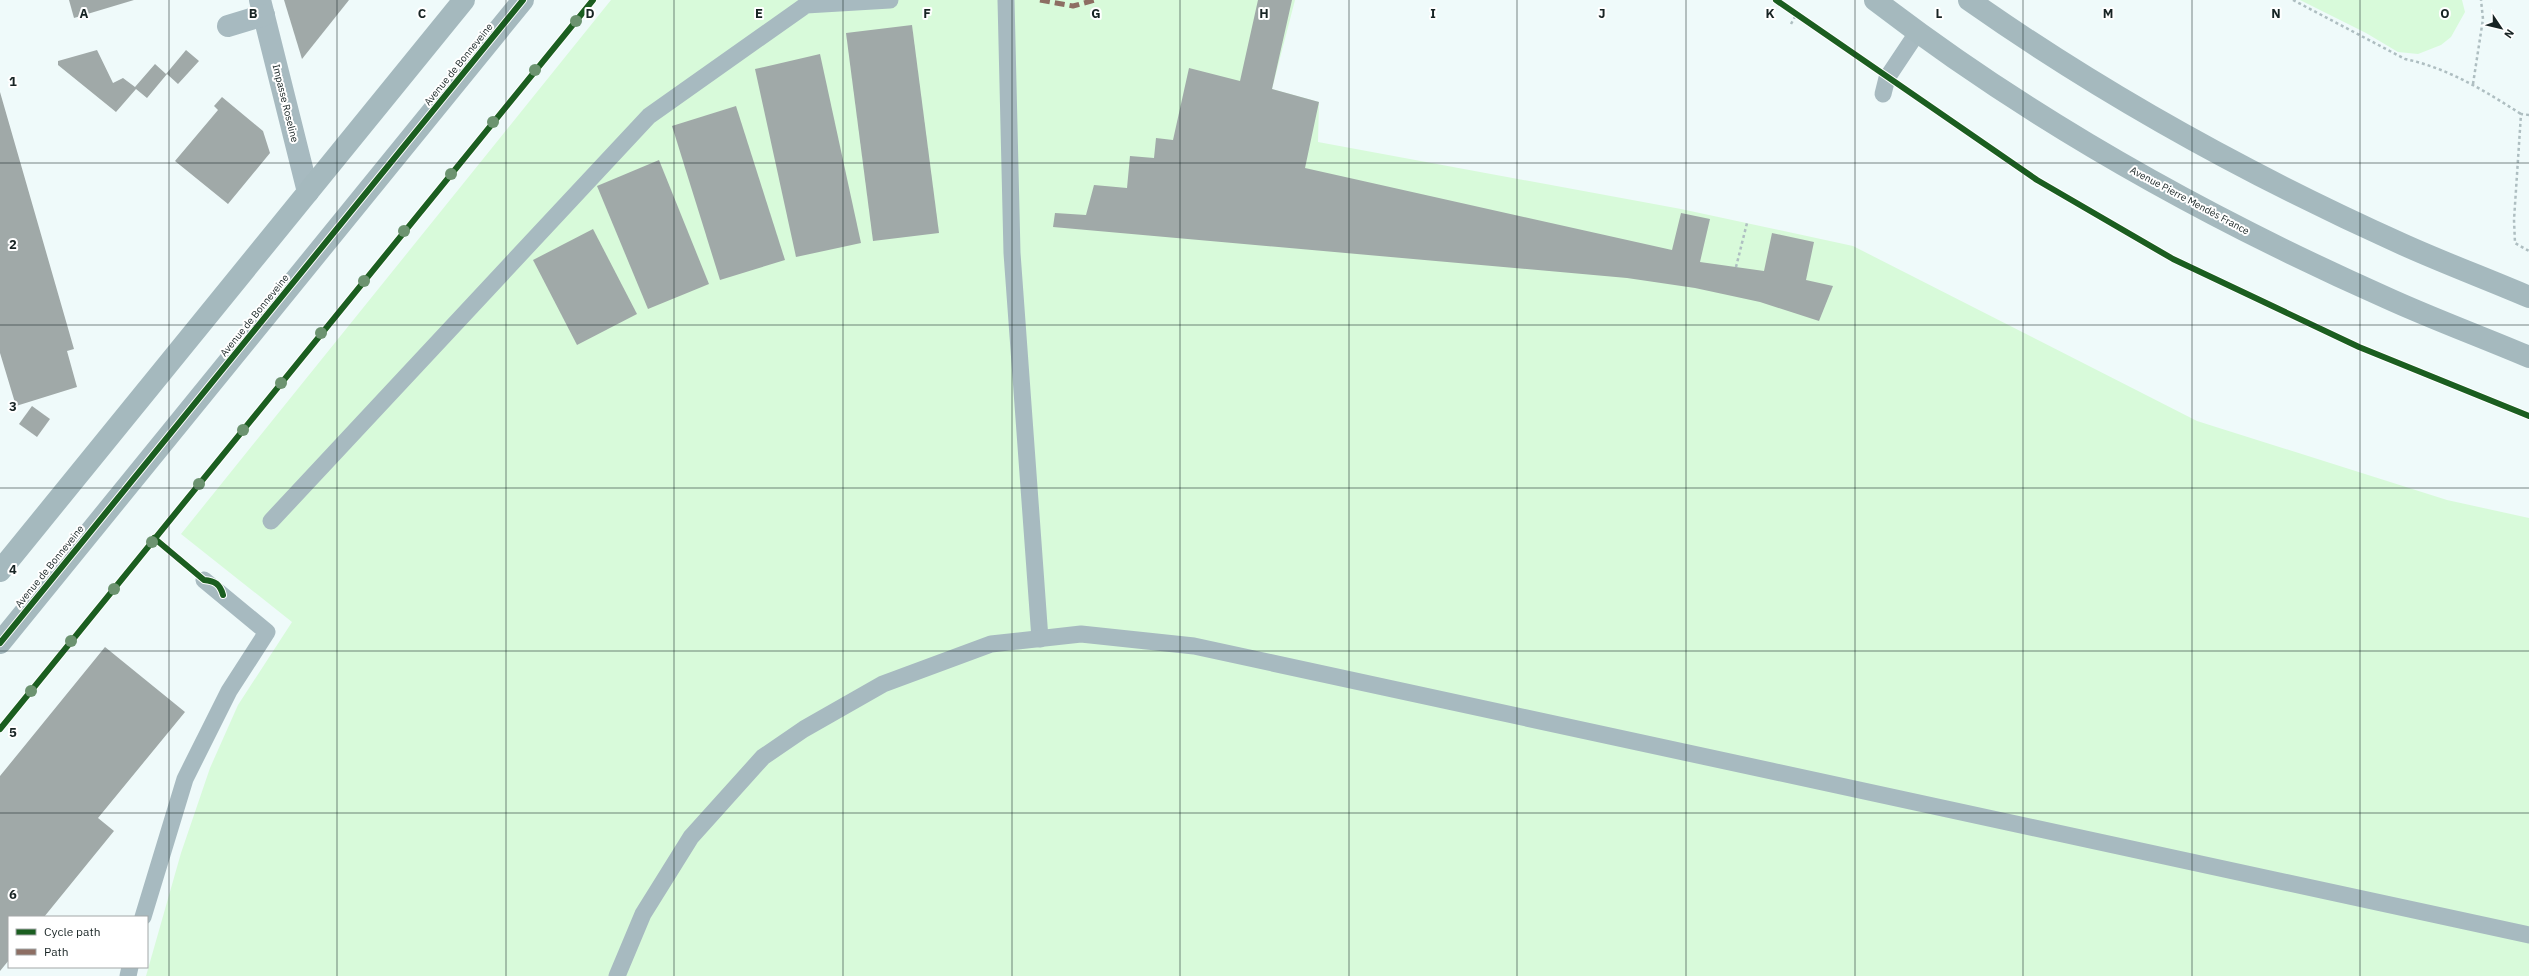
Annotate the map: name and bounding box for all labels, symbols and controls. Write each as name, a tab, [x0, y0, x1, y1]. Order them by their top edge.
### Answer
text: A	[80, 5, 89, 22]
text: B	[249, 5, 258, 22]
text: C	[418, 5, 427, 22]
text: D	[585, 5, 595, 22]
text: E	[755, 5, 763, 22]
text: F	[923, 5, 931, 22]
text: G	[1091, 5, 1101, 22]
text: H	[1259, 5, 1269, 22]
text: I	[1430, 5, 1436, 22]
text: J	[1598, 5, 1606, 22]
text: K	[1765, 5, 1775, 22]
text: L	[1936, 5, 1943, 22]
text: M	[2103, 5, 2113, 22]
text: N	[2271, 5, 2281, 22]
text: O	[2440, 5, 2450, 22]
north arrow	[2481, 8, 2521, 48]
street label: Avenue de Bonneveine	[421, 20, 496, 108]
text: N	[2501, 26, 2517, 41]
street label: Impasse Roseline	[270, 63, 302, 144]
text: 1	[9, 73, 17, 90]
street label: Avenue Pierre Mendès France	[2128, 163, 2252, 238]
text: 2	[9, 236, 17, 253]
street label: Avenue de Bonneveine	[217, 271, 292, 359]
text: 3	[9, 398, 17, 415]
street label: Avenue de Bonneveine	[12, 522, 87, 610]
text: 4	[9, 561, 17, 578]
text: 5	[9, 724, 17, 741]
text: 6	[9, 886, 17, 903]
legend	[8, 916, 148, 968]
text: Cycle path	[44, 924, 101, 939]
text: Path	[44, 944, 69, 959]

